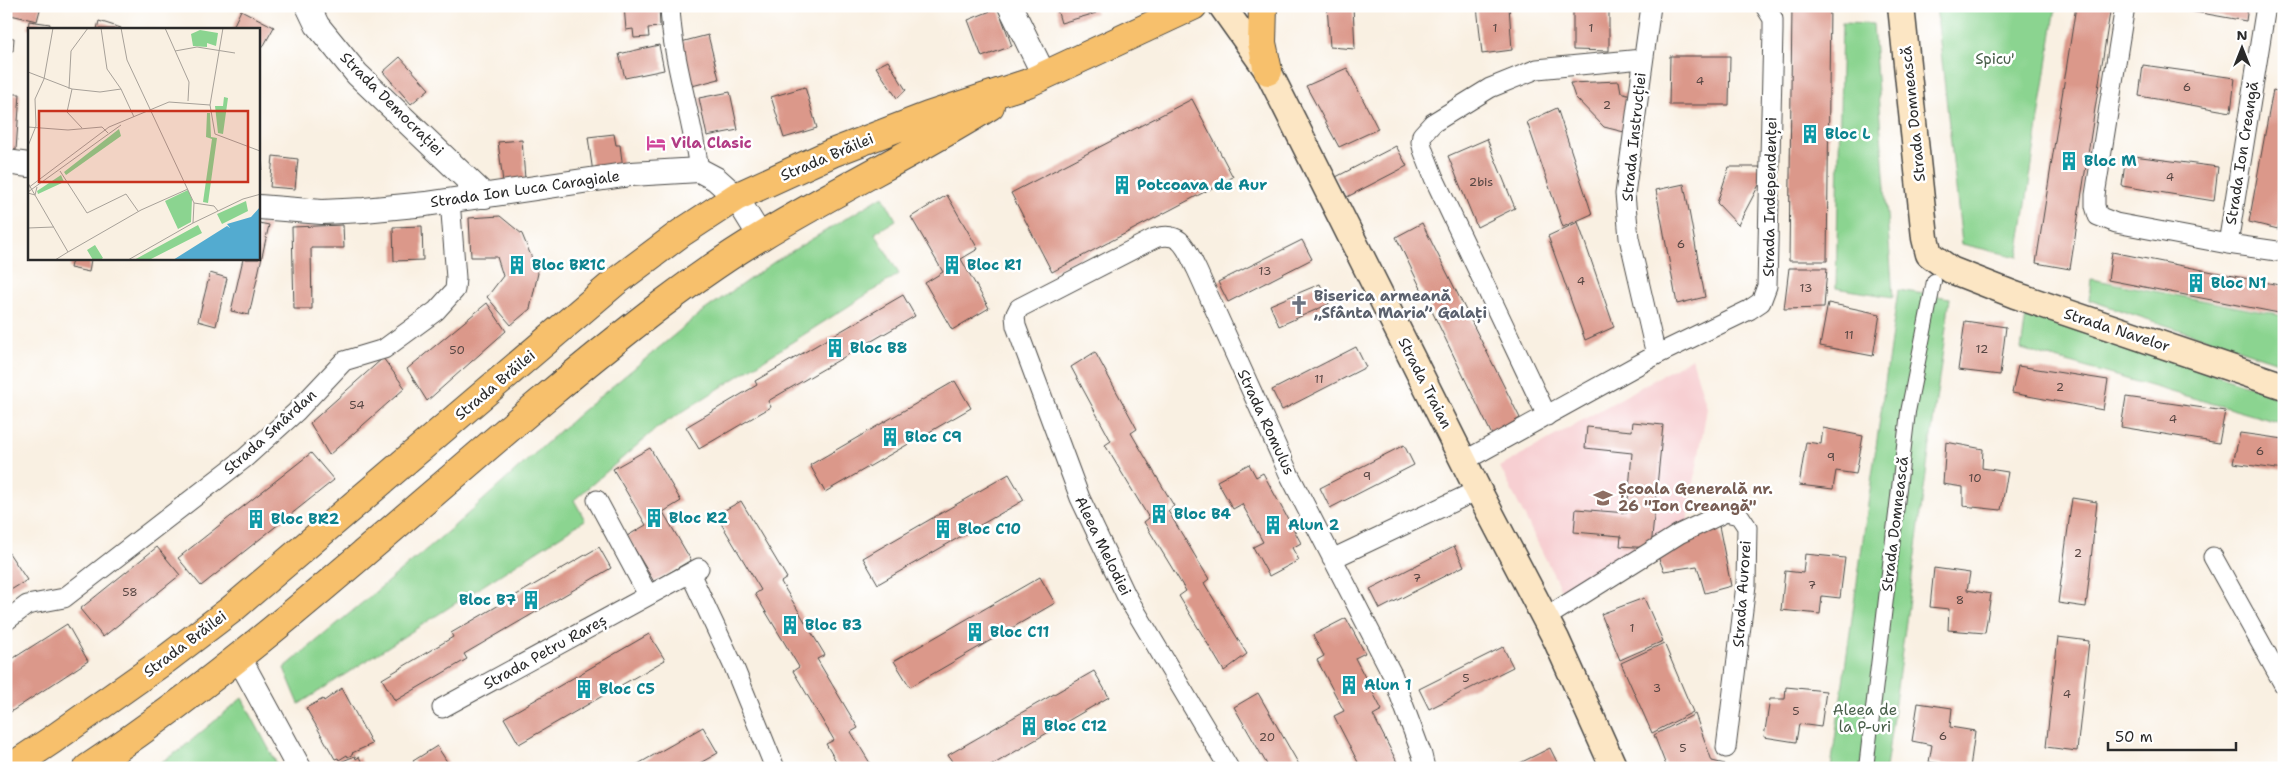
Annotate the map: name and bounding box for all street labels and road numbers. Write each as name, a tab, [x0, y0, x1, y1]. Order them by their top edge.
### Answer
street label: Strada Domnească	[1896, 45, 1930, 183]
street label: Strada Democrației	[335, 48, 448, 161]
street label: Strada Instrucției	[1617, 72, 1652, 203]
street label: Strada Ion Creangă	[2221, 79, 2263, 226]
street label: Strada Independenței	[1759, 117, 1782, 277]
street label: Strada Brăilei	[777, 128, 877, 186]
street label: Strada Ion Luca Caragiale	[429, 166, 621, 212]
street label: Strada Navelor	[2061, 303, 2173, 357]
street label: Strada Traian	[1393, 334, 1457, 432]
street label: Strada Brăilei	[451, 345, 539, 425]
street label: Strada Romulus	[1233, 366, 1299, 478]
street label: Strada Smârdan	[219, 385, 321, 479]
street label: Strada Domnească	[1877, 455, 1913, 593]
street label: Aleea Melodiei	[1070, 493, 1136, 599]
street label: Strada Aurorei	[1728, 540, 1756, 648]
street label: Strada Brăilei	[139, 606, 231, 682]
street label: Strada Petru Rareș	[480, 610, 611, 695]

